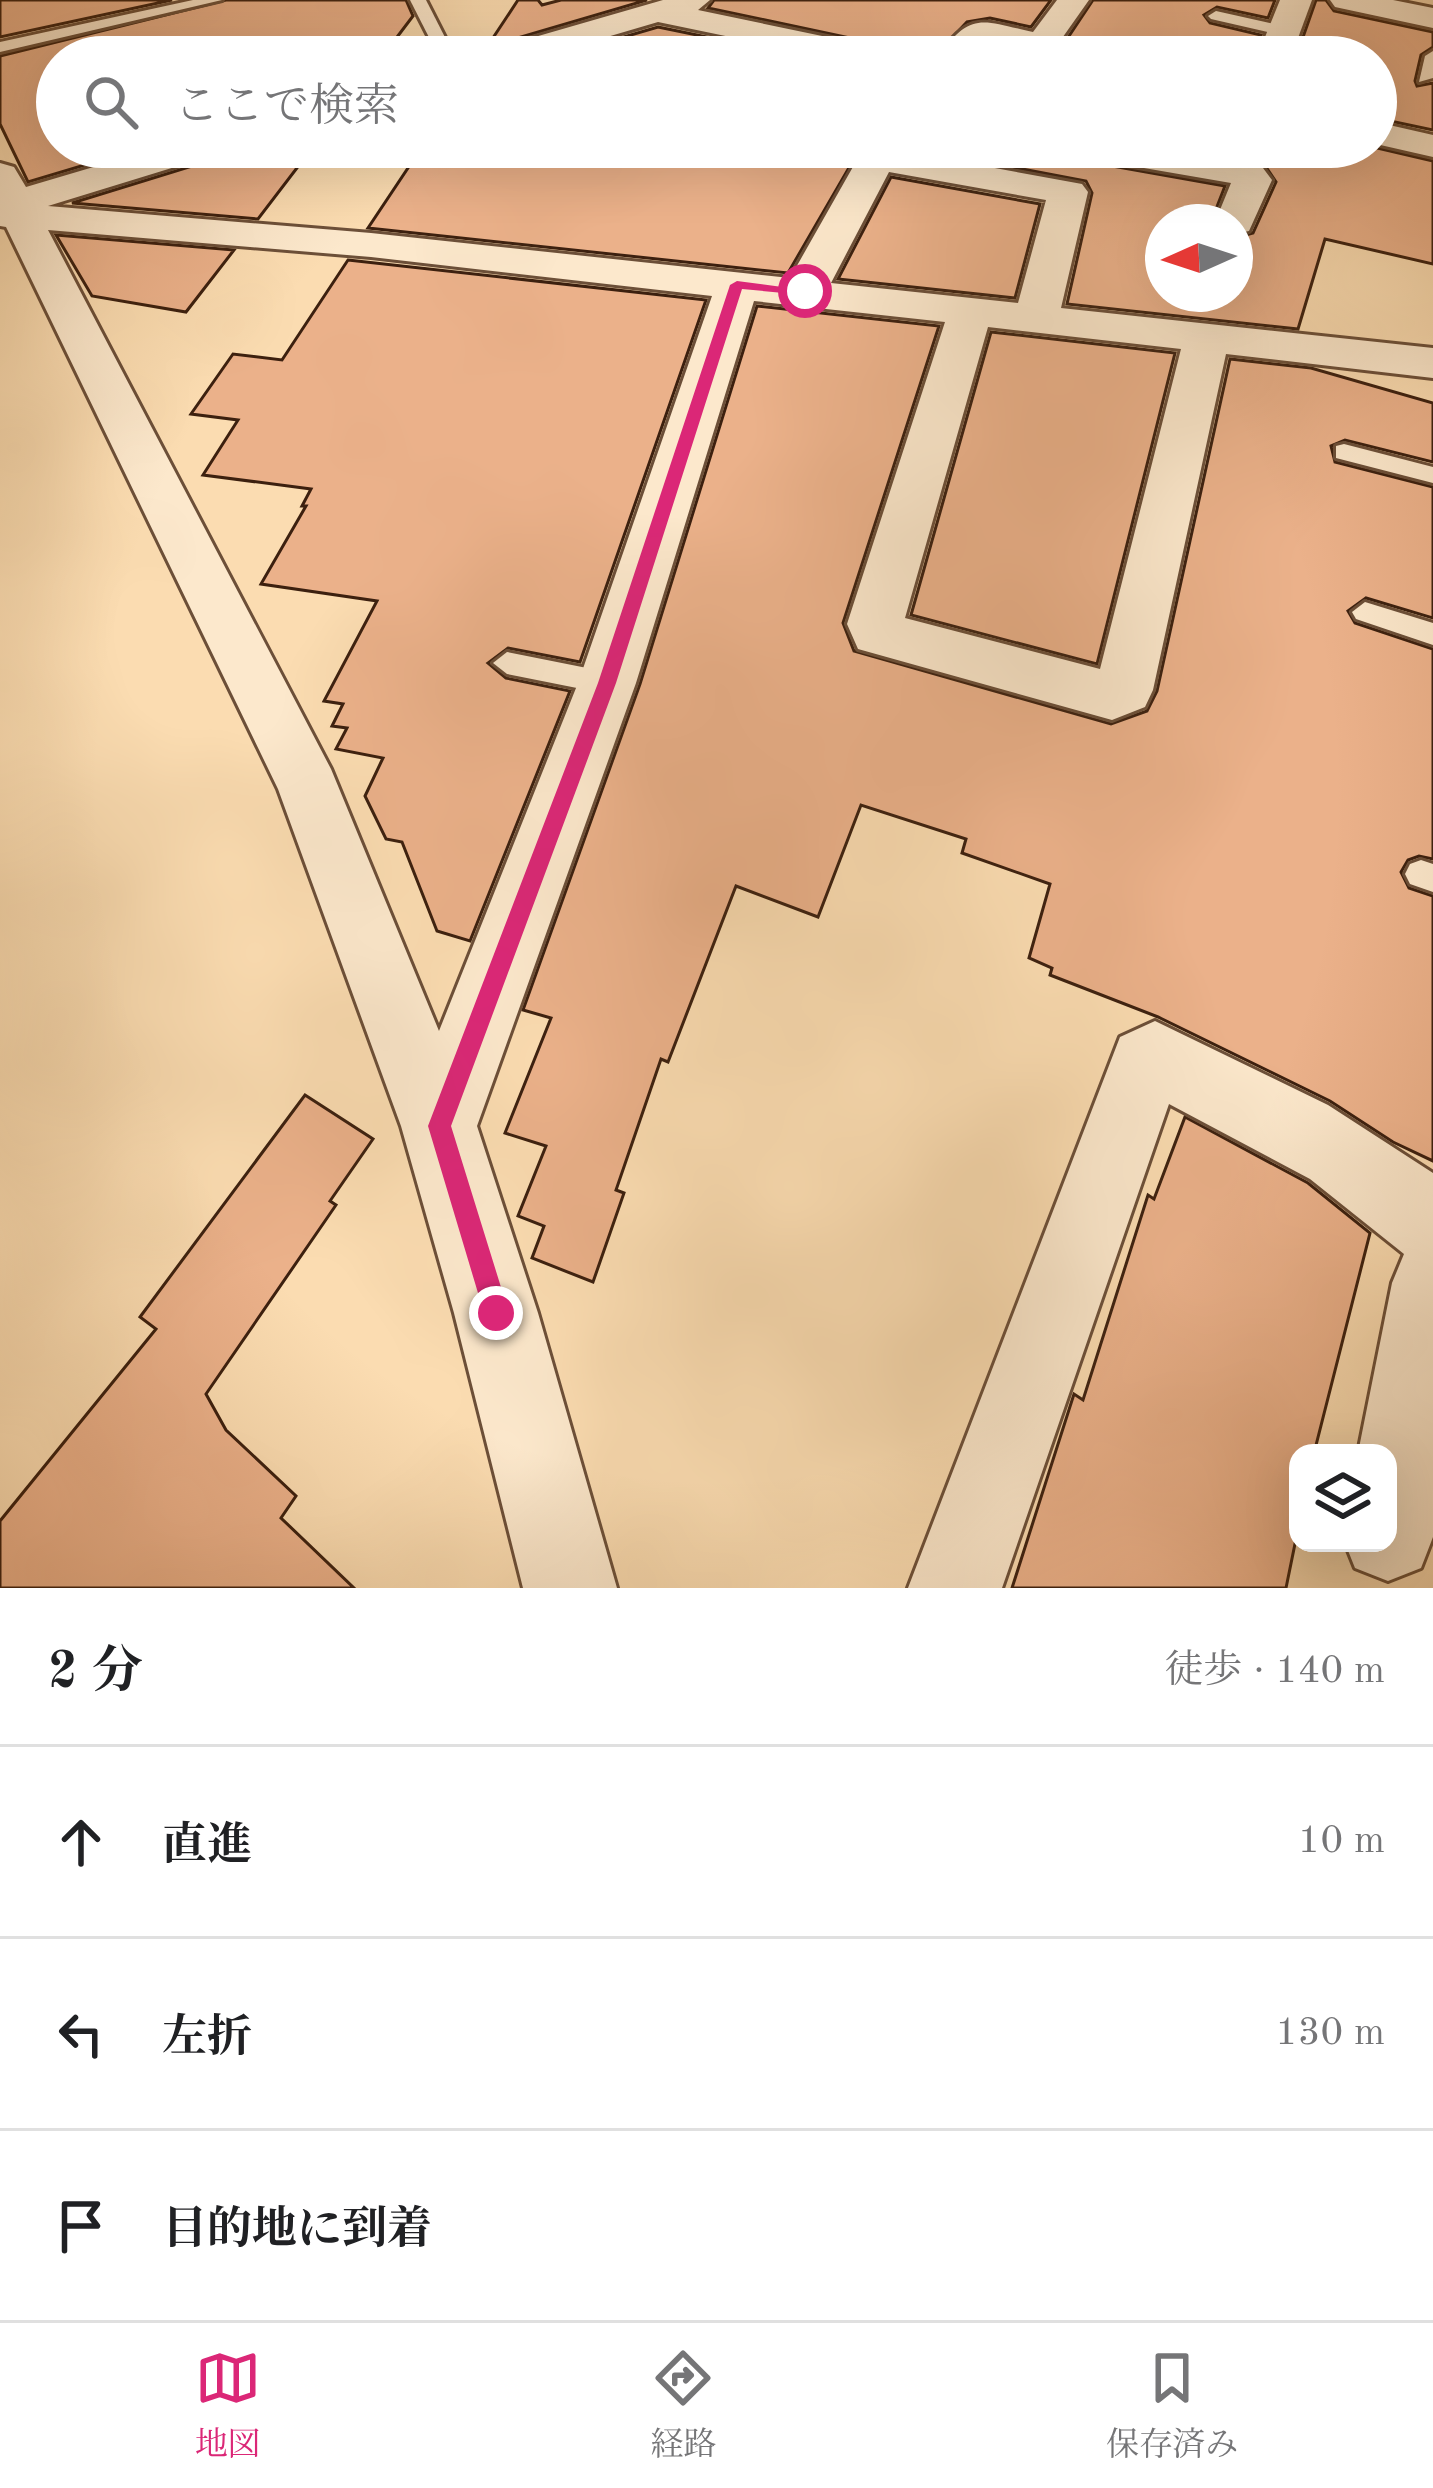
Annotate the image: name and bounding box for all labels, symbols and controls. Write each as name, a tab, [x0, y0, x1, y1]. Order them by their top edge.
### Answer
search box	[36, 36, 1397, 168]
icon: search	[78, 69, 144, 135]
text: ここで検索	[174, 86, 399, 131]
north arrow	[1145, 204, 1253, 312]
route start	[778, 264, 832, 318]
route end	[469, 1286, 523, 1340]
map controls	[1289, 1444, 1397, 1552]
button: layers	[1289, 1444, 1397, 1552]
text: 2 分	[48, 1648, 143, 1699]
text: 徒歩 · 140 m	[1164, 1652, 1385, 1691]
icon: ahead	[48, 1809, 114, 1875]
text: 10 m	[1298, 1822, 1385, 1861]
text: 直進	[162, 1825, 252, 1870]
icon: left	[48, 2001, 114, 2067]
text: 130 m	[1275, 2014, 1385, 2053]
text: 左折	[162, 2017, 252, 2062]
icon: arrive	[48, 2193, 114, 2259]
text: 目的地に到着	[162, 2209, 432, 2254]
tab: 地図	[195, 2345, 261, 2467]
tab: 経路	[650, 2345, 716, 2467]
tab: 保存済み	[1106, 2345, 1238, 2467]

